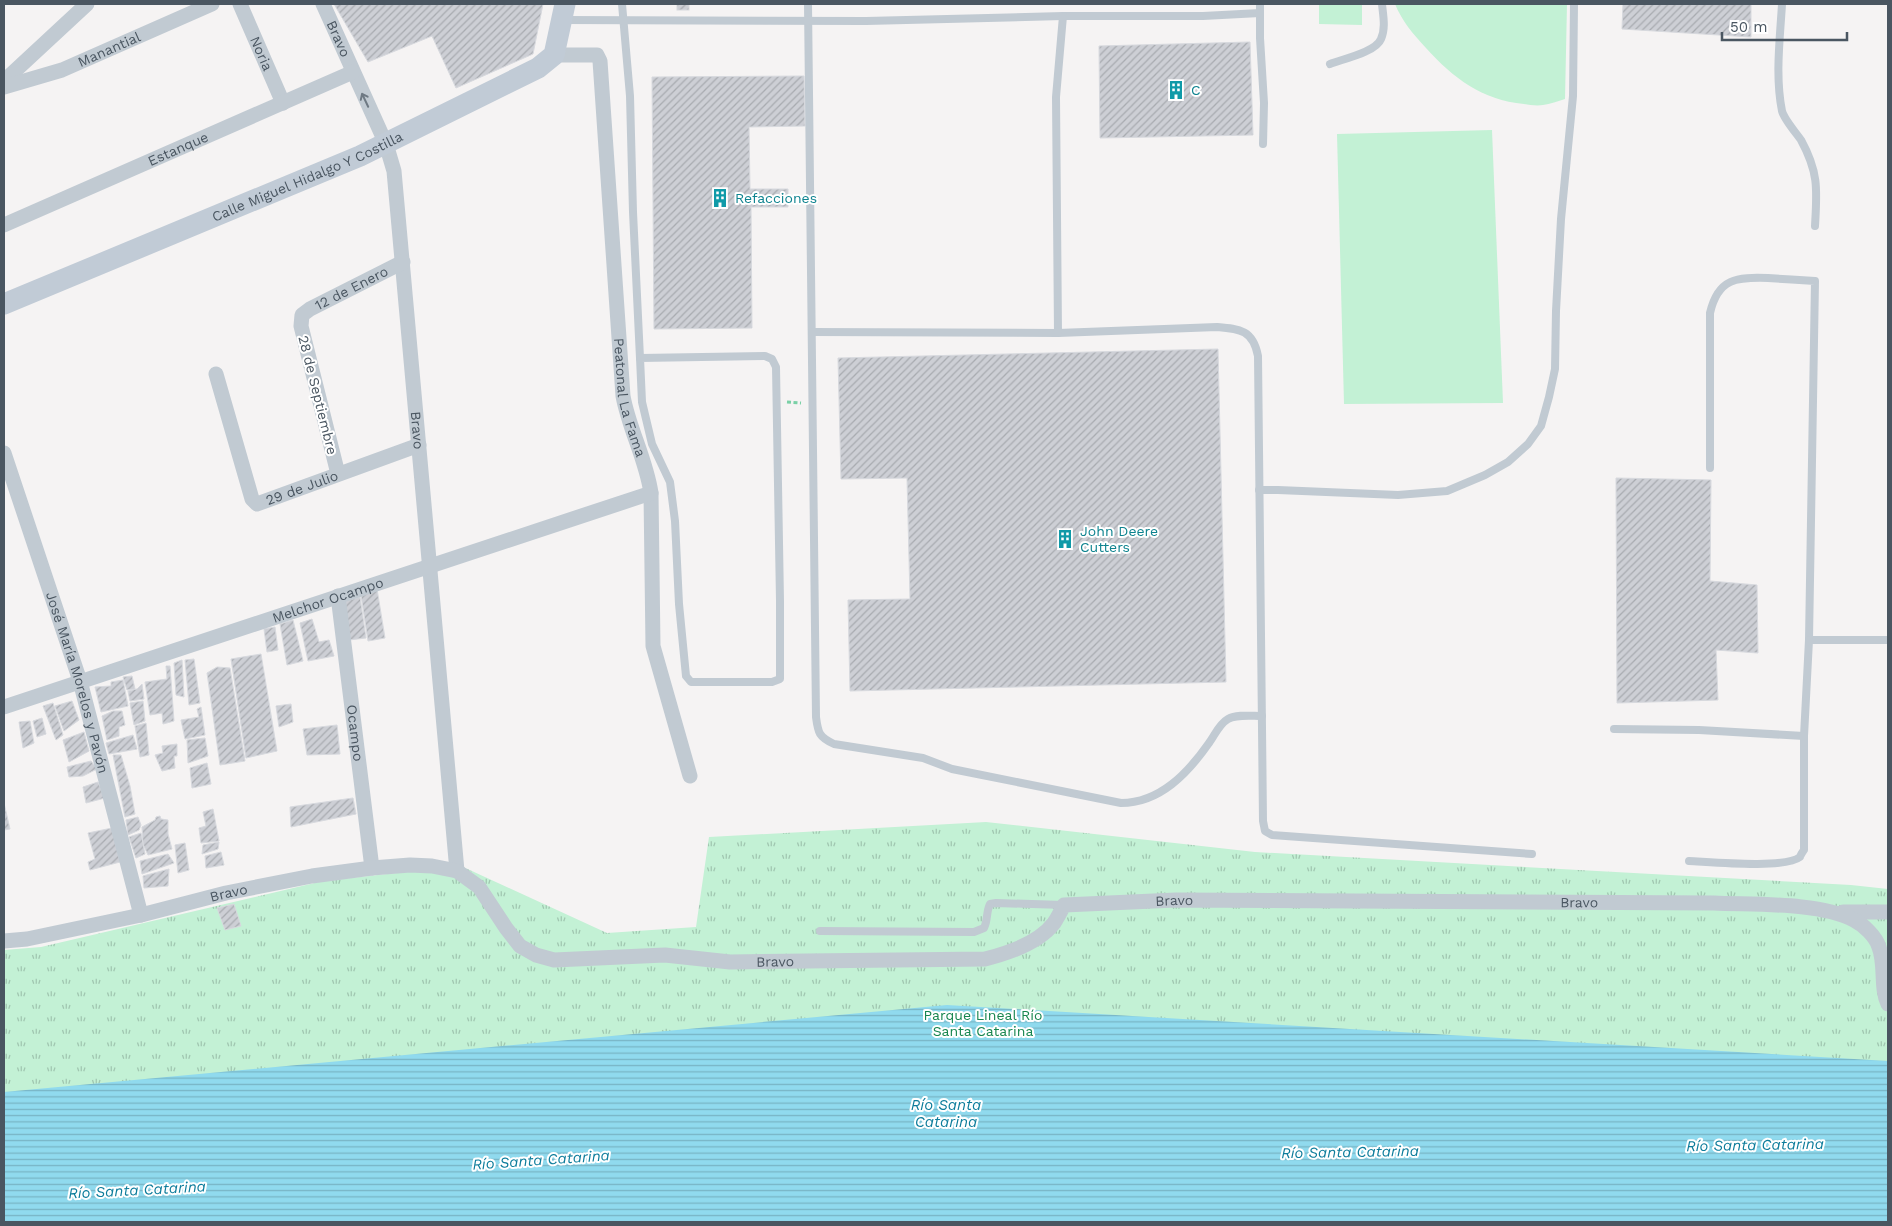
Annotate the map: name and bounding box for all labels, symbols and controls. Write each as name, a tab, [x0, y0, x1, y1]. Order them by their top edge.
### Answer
scale bar	[1722, 10, 1847, 42]
street label: Bravo	[323, 18, 354, 59]
text: 50 m	[1730, 18, 1767, 36]
street label: Manantial	[75, 28, 144, 70]
street label: Noria	[247, 34, 276, 73]
building icon: C	[1165, 79, 1187, 101]
place label: C	[1191, 82, 1201, 98]
one-way arrow	[360, 93, 370, 108]
street label: Estanque	[145, 128, 211, 169]
street label: Calle Miguel Hidalgo Y Costilla	[209, 128, 405, 225]
building icon: Refacciones	[709, 187, 731, 209]
place label: Refacciones	[735, 190, 817, 206]
street label: 12 de Enero	[312, 263, 391, 313]
street label: 28 de Septiembre	[295, 334, 341, 456]
street label: Peatonal La Fama	[611, 337, 649, 459]
street label: Bravo	[408, 411, 427, 450]
street label: 29 de Julio	[264, 467, 340, 508]
place label: John Deere Cutters	[1080, 523, 1158, 555]
building icon: John Deere Cutters	[1054, 528, 1076, 550]
street label: Melchor Ocampo	[270, 574, 385, 626]
street label: José María Morelos y Pavón	[43, 590, 112, 775]
street label: Ocampo	[344, 704, 367, 762]
street label: Bravo	[208, 881, 249, 905]
street label: Bravo	[1155, 892, 1193, 909]
street label: Bravo	[1560, 894, 1598, 910]
street label: Bravo	[756, 953, 794, 970]
park label: Parque Lineal Río Santa Catarina	[924, 1007, 1042, 1039]
water label: Río Santa Catarina	[911, 1096, 981, 1131]
water label: Río Santa Catarina	[1686, 1135, 1824, 1155]
water label: Río Santa Catarina	[1281, 1142, 1419, 1162]
water label: Río Santa Catarina	[472, 1146, 610, 1174]
water label: Río Santa Catarina	[68, 1177, 206, 1203]

